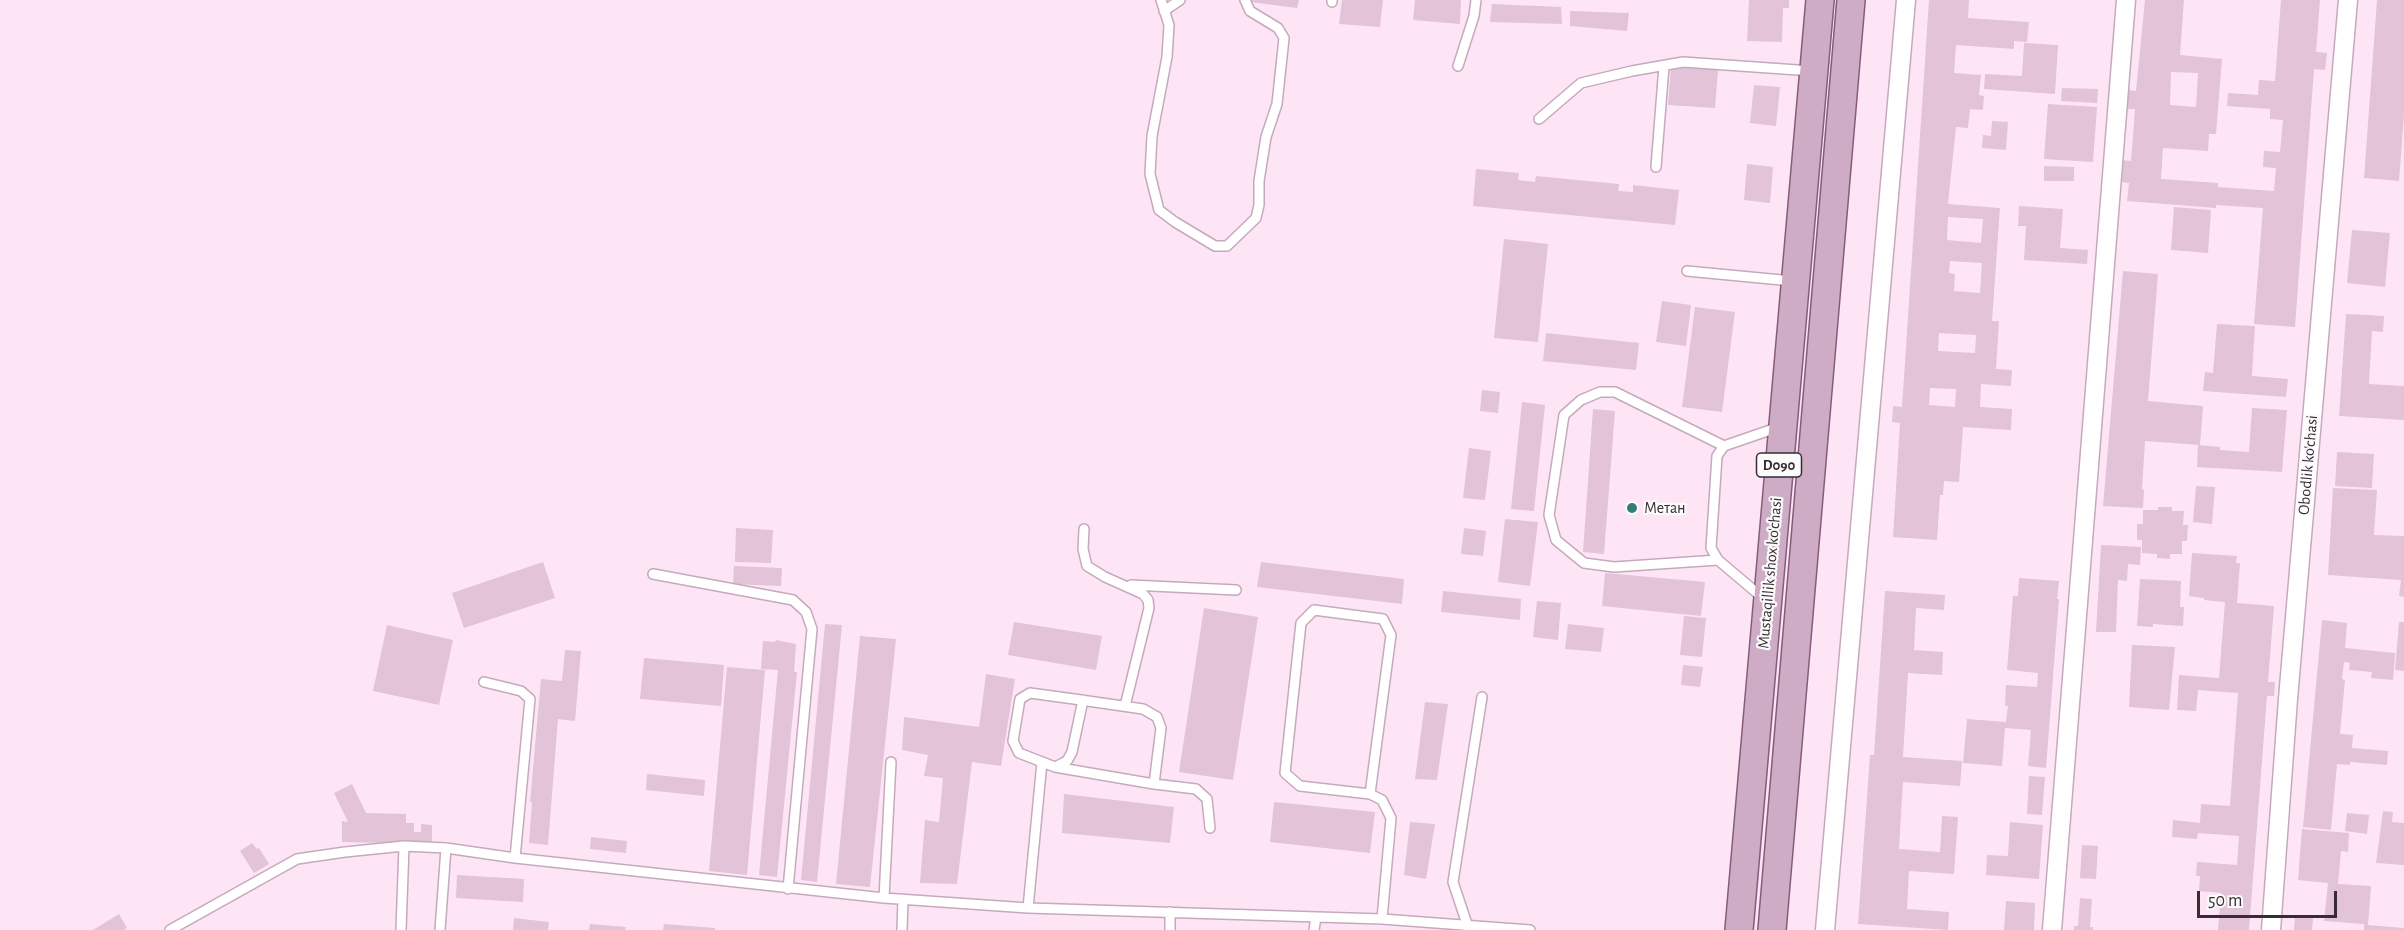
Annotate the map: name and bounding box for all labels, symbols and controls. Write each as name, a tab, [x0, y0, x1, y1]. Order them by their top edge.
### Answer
street label: Obodlik ko'chasi	[2294, 414, 2322, 516]
road number: D090	[1756, 453, 1802, 477]
street label: Mustaqillik shox ko'chasi	[1754, 497, 1786, 649]
place label: Метан	[1644, 498, 1686, 518]
marker: Метан	[1625, 501, 1639, 515]
scale bar	[2200, 879, 2340, 917]
text: 50 m	[2208, 892, 2242, 910]

